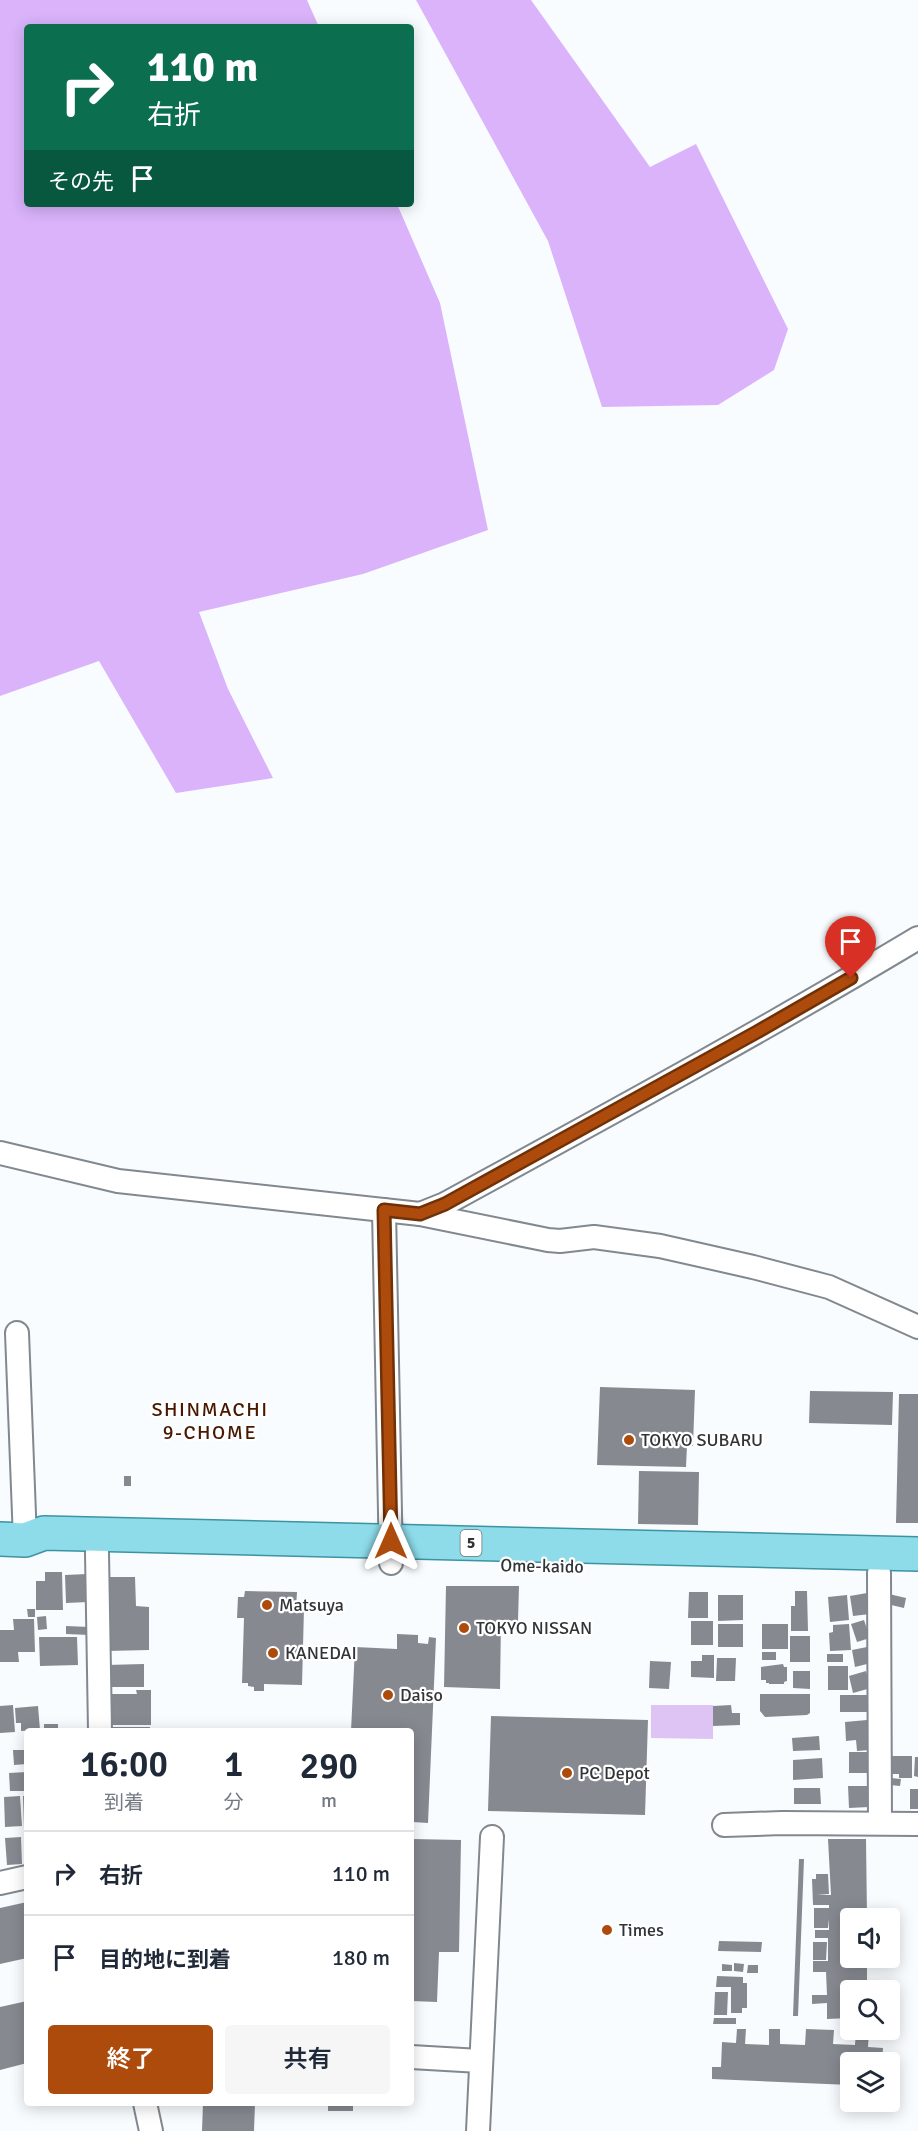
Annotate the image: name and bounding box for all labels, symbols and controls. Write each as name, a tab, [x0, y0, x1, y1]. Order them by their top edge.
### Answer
text: 110 m	[147, 42, 258, 93]
icon: right	[48, 48, 126, 126]
text: 右折	[147, 99, 201, 132]
icon: arrive	[126, 162, 159, 195]
text: その先	[48, 168, 114, 195]
pin	[825, 916, 876, 978]
icon: arrive	[834, 925, 867, 958]
district label: SHINMACHI 9-CHOME	[151, 1397, 269, 1445]
place label: TOKYO SUBARU	[641, 1429, 763, 1451]
marker: TOKYO SUBARU	[622, 1433, 636, 1447]
position arrow	[359, 1509, 423, 1573]
road number: 5	[460, 1530, 482, 1556]
street label: Ome-kaido	[500, 1554, 584, 1578]
place label: Matsuya	[279, 1594, 344, 1616]
marker: Matsuya	[260, 1598, 274, 1612]
place label: TOKYO NISSAN	[476, 1617, 592, 1639]
marker: TOKYO NISSAN	[457, 1621, 471, 1635]
place label: KANEDAI	[285, 1642, 357, 1664]
marker: KANEDAI	[266, 1646, 280, 1660]
place label: Daiso	[400, 1684, 443, 1706]
marker: Daiso	[381, 1688, 395, 1702]
text: 16:00	[80, 1742, 168, 1787]
text: 1	[224, 1742, 244, 1787]
text: 290	[300, 1744, 358, 1789]
place label: PC Depot	[579, 1762, 650, 1784]
marker: PC Depot	[560, 1766, 574, 1780]
text: m	[321, 1788, 337, 1813]
text: 到着	[104, 1790, 144, 1815]
text: 分	[224, 1790, 244, 1815]
icon: right	[48, 1857, 81, 1890]
text: 110 m	[332, 1860, 390, 1887]
text: 右折	[99, 1862, 143, 1889]
map controls	[840, 1908, 900, 2112]
button: sound	[840, 1908, 900, 1968]
place label: Times	[619, 1919, 664, 1941]
marker: Times	[600, 1923, 614, 1937]
icon: arrive	[48, 1941, 81, 1974]
text: 180 m	[332, 1944, 390, 1971]
text: 目的地に到着	[99, 1946, 231, 1973]
button: search	[840, 1980, 900, 2040]
button: 終了	[48, 2025, 213, 2094]
button: 共有	[225, 2025, 390, 2094]
button: layers	[840, 2052, 900, 2112]

